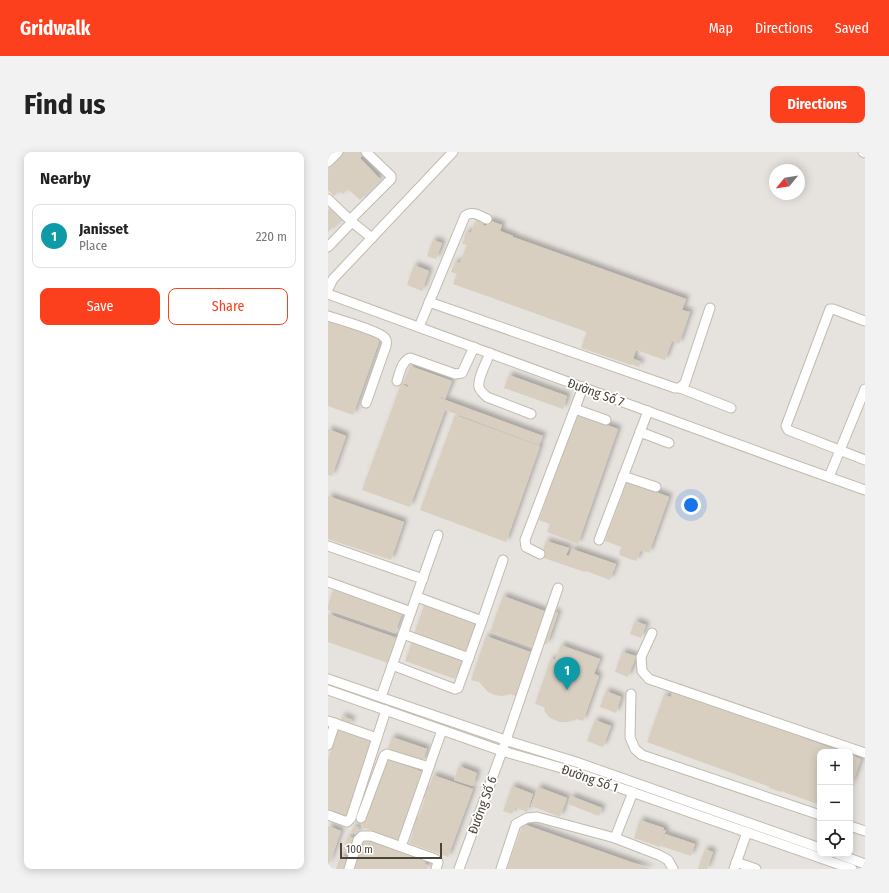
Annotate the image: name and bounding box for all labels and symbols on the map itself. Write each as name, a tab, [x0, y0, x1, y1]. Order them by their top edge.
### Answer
north arrow	[769, 164, 805, 200]
street label: Đường Số 7	[565, 375, 626, 410]
your location	[681, 495, 701, 515]
pin: 1	[554, 657, 580, 690]
street label: Đường Số 1	[559, 762, 620, 795]
street label: Đường Số 6	[465, 774, 500, 836]
scale bar	[340, 841, 442, 860]

